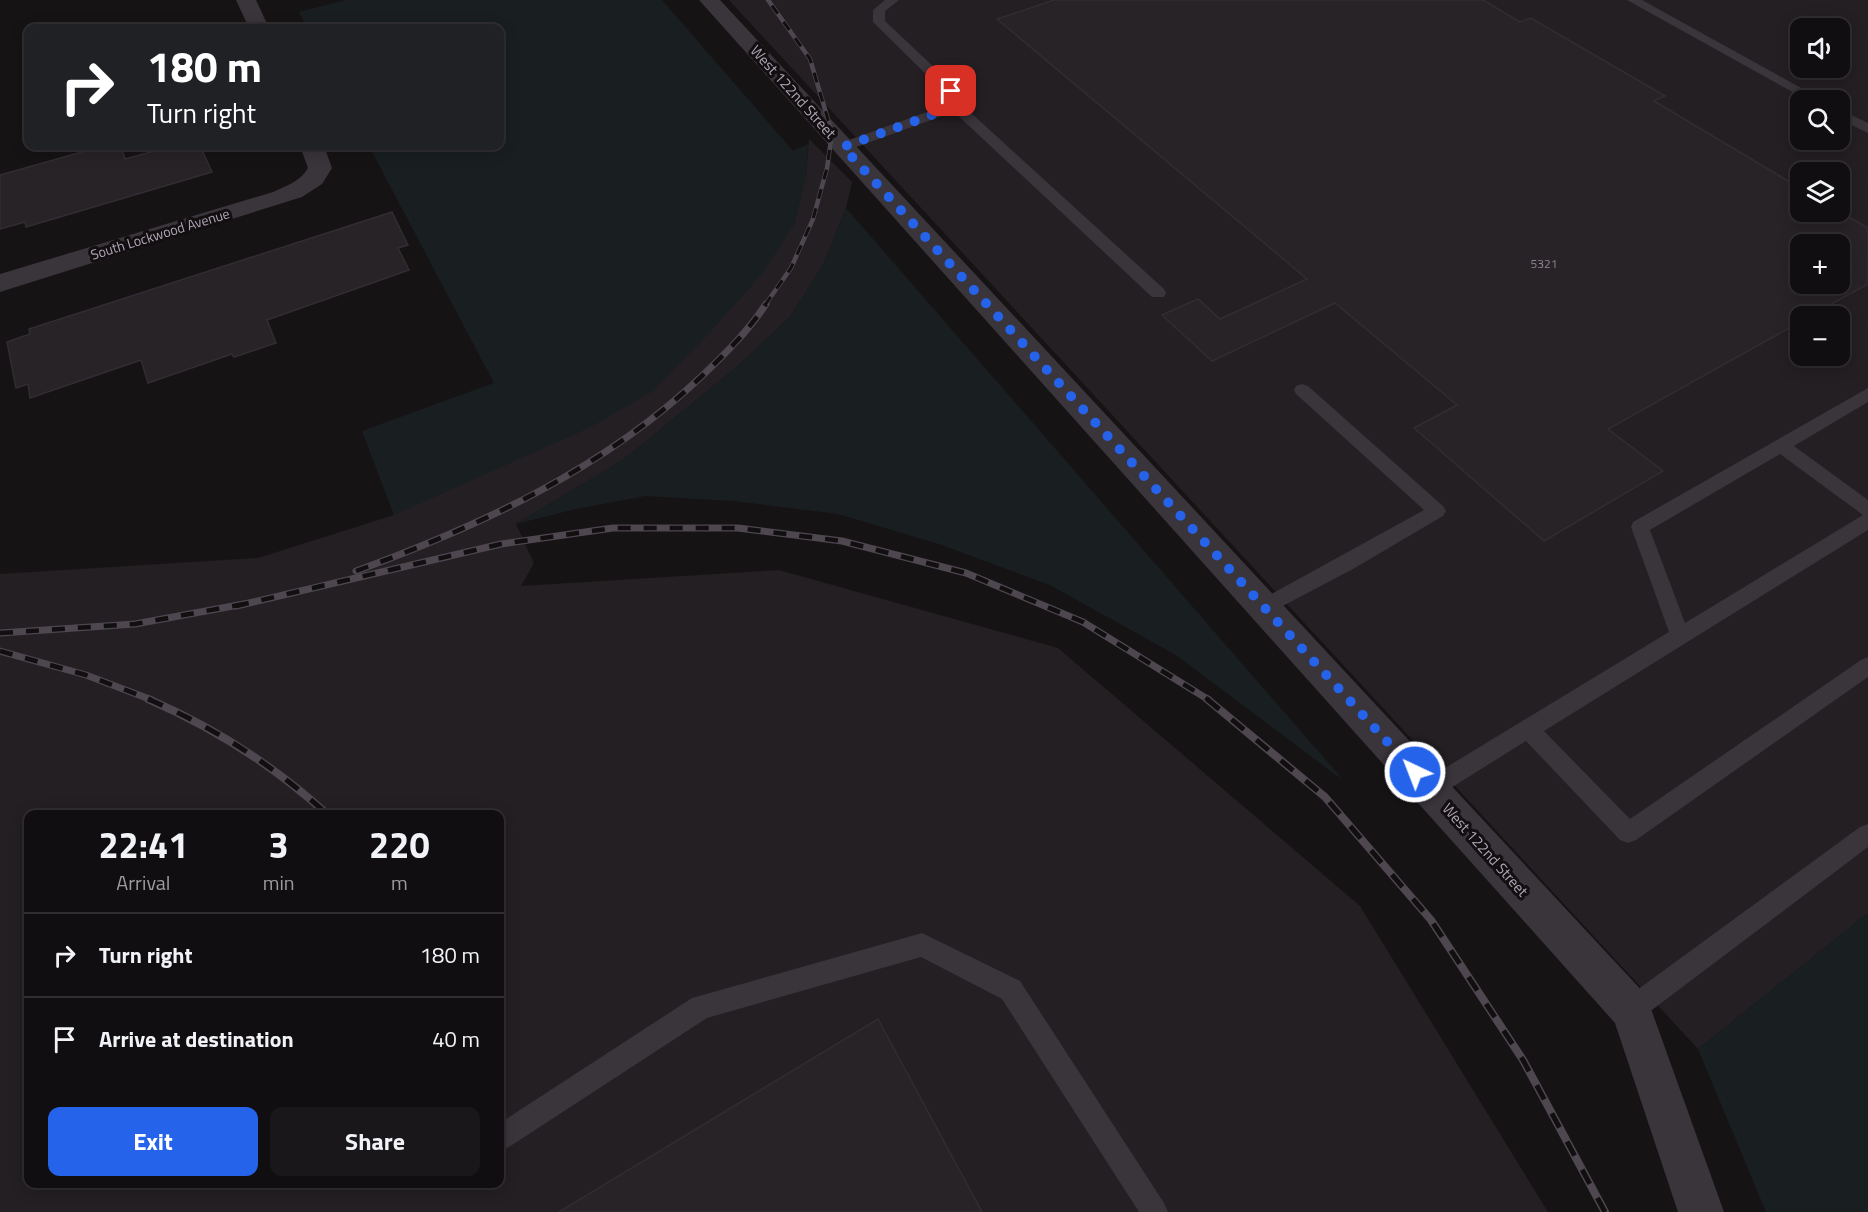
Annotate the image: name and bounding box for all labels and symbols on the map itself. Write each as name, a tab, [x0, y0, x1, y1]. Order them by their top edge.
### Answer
street label: West 122nd Street	[745, 40, 842, 144]
pin	[925, 65, 976, 116]
street label: South Lockwood Avenue	[88, 202, 232, 265]
house number: 5321	[1531, 254, 1557, 273]
position arrow	[1383, 740, 1447, 804]
street label: West 122nd Street	[1437, 798, 1534, 902]

